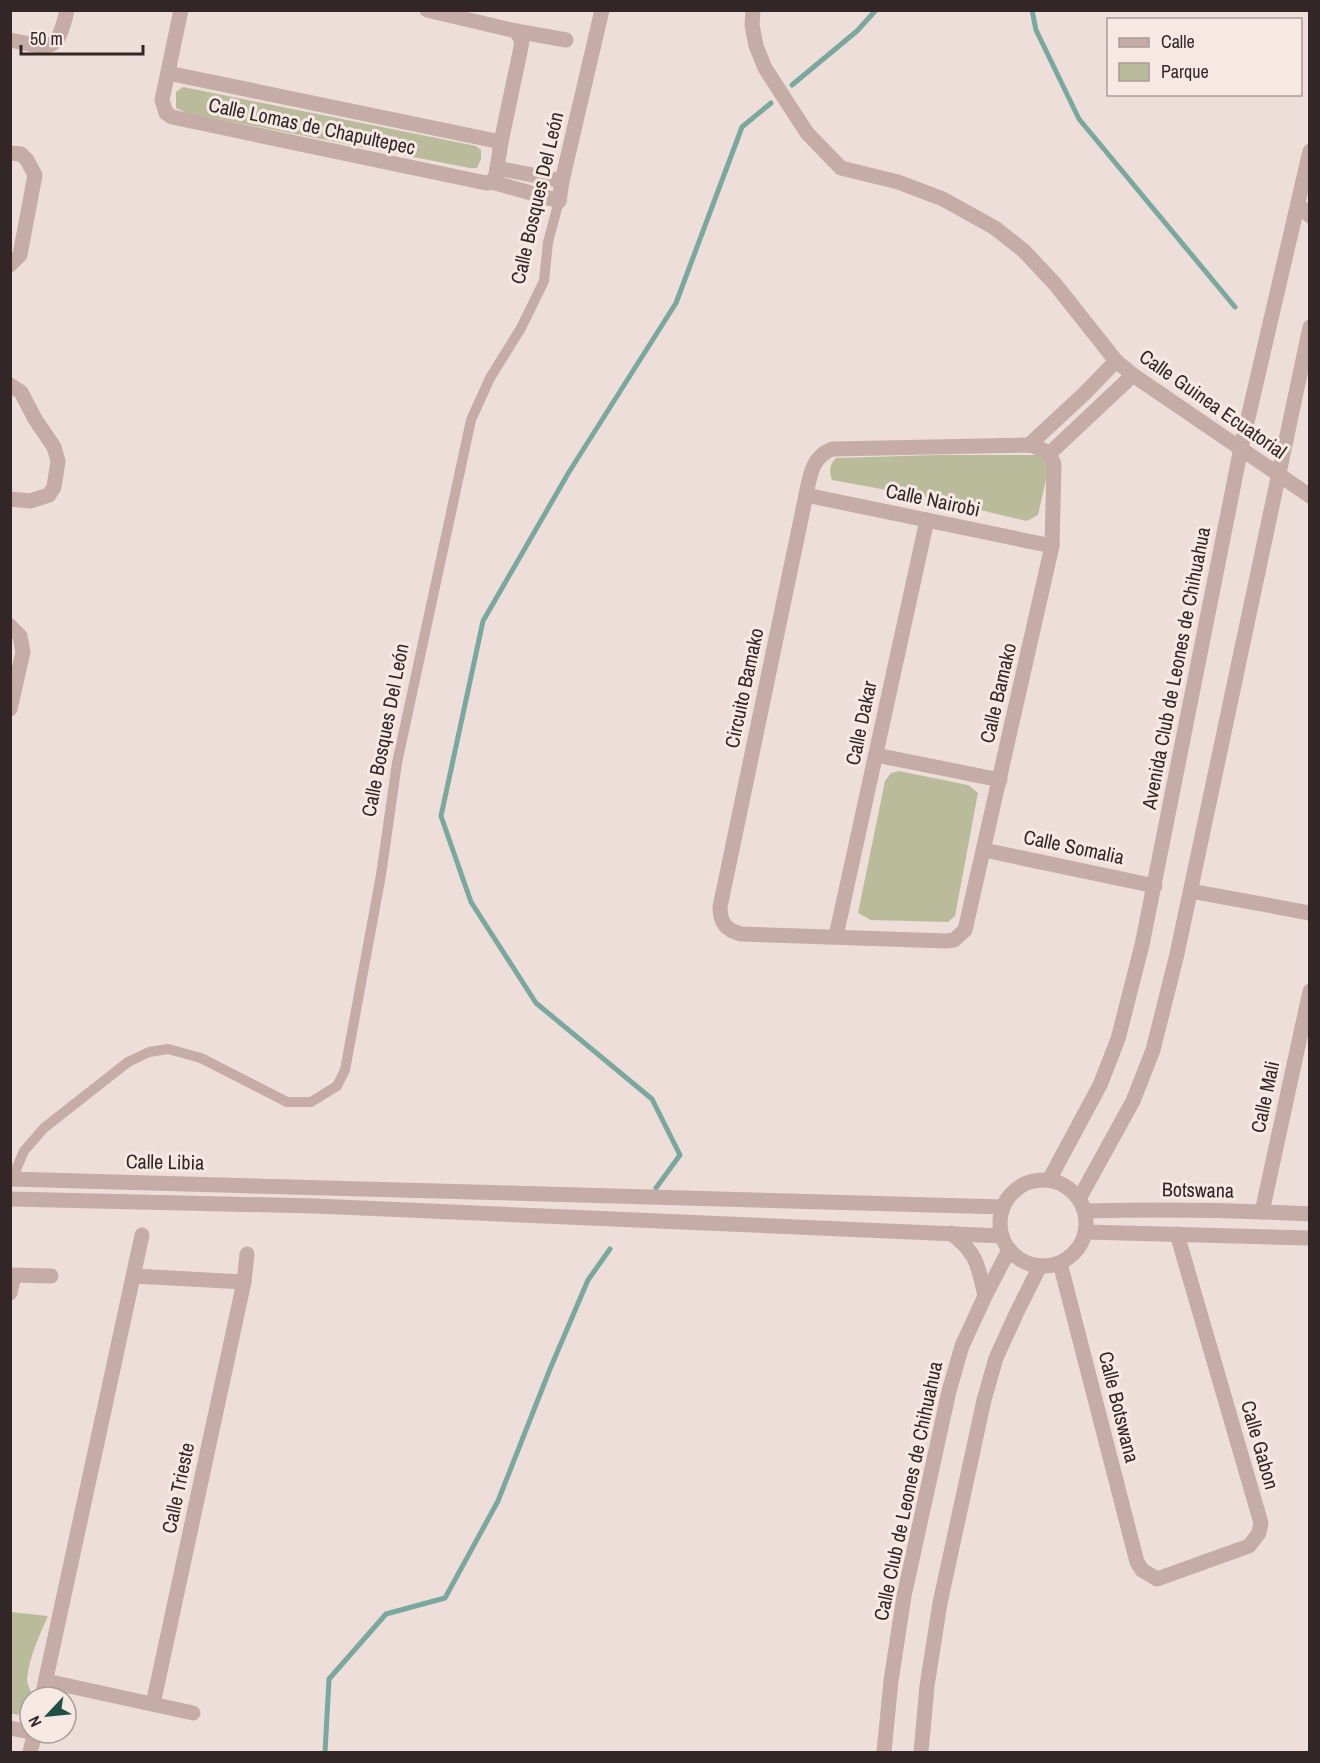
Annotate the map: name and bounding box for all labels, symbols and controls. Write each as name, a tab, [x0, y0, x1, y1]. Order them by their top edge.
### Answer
scale bar	[21, 18, 142, 56]
legend	[1107, 18, 1302, 96]
text: 50 m	[30, 26, 63, 51]
text: Calle	[1161, 29, 1195, 54]
text: Parque	[1161, 59, 1209, 84]
street label: Calle Lomas de Chapultepec	[206, 90, 418, 161]
street label: Calle Bosques Del León	[504, 109, 569, 287]
street label: Calle Guinea Ecuatorial	[1134, 343, 1292, 465]
street label: Calle Nairobi	[883, 476, 983, 523]
street label: Avenida Club de Leones de Chihuahua	[1135, 524, 1216, 812]
street label: Circuito Bamako	[718, 625, 769, 750]
street label: Calle Bamako	[973, 640, 1022, 746]
street label: Calle Bosques Del León	[354, 641, 415, 819]
street label: Calle Dakar	[838, 678, 883, 768]
street label: Calle Somalia	[1021, 823, 1127, 870]
street label: Calle Mali	[1244, 1058, 1285, 1135]
street label: Calle Libia	[126, 1147, 204, 1176]
street label: Botswana	[1162, 1175, 1234, 1204]
street label: Calle Botswana	[1093, 1348, 1146, 1465]
street label: Calle Club de Leones de Chihuahua	[867, 1359, 948, 1623]
street label: Calle Gabon	[1235, 1397, 1286, 1492]
street label: Calle Trieste	[155, 1440, 200, 1536]
north arrow	[18, 1685, 78, 1745]
text: N	[23, 1712, 46, 1731]

